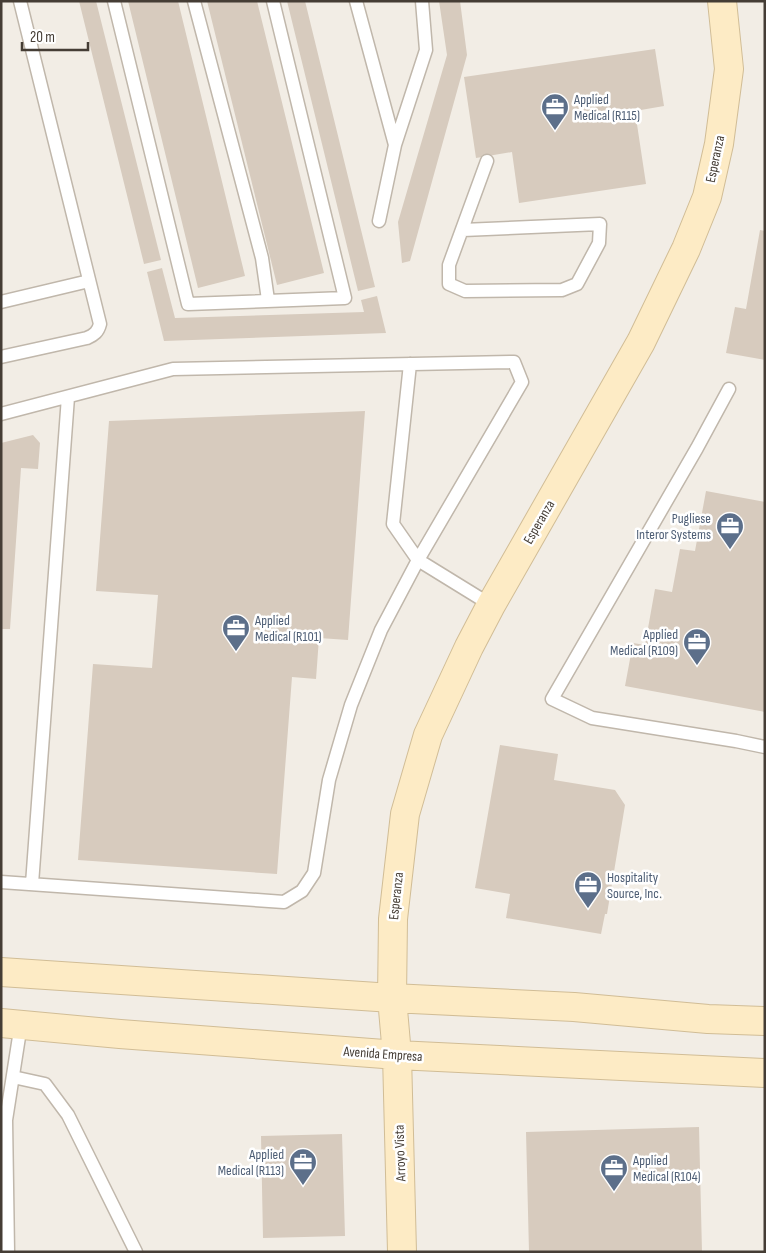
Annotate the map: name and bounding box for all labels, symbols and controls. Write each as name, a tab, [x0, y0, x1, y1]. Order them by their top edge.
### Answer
scale bar	[22, 20, 89, 52]
text: 20 m	[30, 28, 55, 47]
place label: Applied Medical (R115)	[573, 91, 640, 124]
office icon: Applied Medical (R115)	[540, 92, 570, 131]
street label: Esperanza	[702, 134, 728, 184]
street label: Esperanza	[520, 497, 558, 547]
place label: Pugliese Interor Systems	[636, 510, 711, 543]
office icon: Pugliese Interor Systems	[715, 511, 745, 550]
place label: Applied Medical (R101)	[254, 612, 322, 645]
office icon: Applied Medical (R101)	[221, 613, 251, 652]
place label: Applied Medical (R109)	[610, 626, 678, 659]
office icon: Applied Medical (R109)	[682, 627, 712, 666]
place label: Hospitality Source, Inc.	[607, 869, 662, 902]
office icon: Hospitality Source, Inc.	[573, 870, 603, 909]
street label: Esperanza	[385, 871, 407, 921]
street label: Avenida Empresa	[342, 1043, 423, 1065]
street label: Arroyo Vista	[391, 1124, 410, 1183]
place label: Applied Medical (R113)	[218, 1146, 284, 1179]
office icon: Applied Medical (R113)	[288, 1147, 318, 1186]
place label: Applied Medical (R104)	[632, 1152, 701, 1185]
office icon: Applied Medical (R104)	[599, 1153, 629, 1192]

